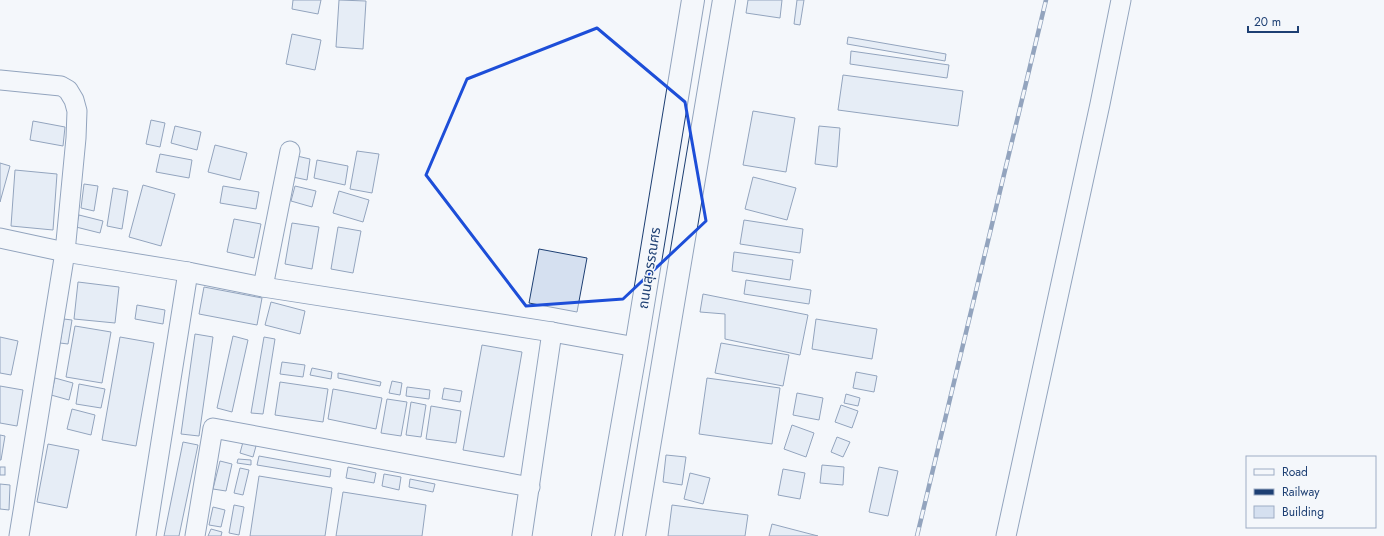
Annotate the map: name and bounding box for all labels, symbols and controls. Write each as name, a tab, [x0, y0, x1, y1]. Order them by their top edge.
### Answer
scale bar	[1248, 8, 1298, 34]
text: 20 m	[1254, 13, 1281, 31]
street label: ถนนสุวรรณศร	[633, 226, 665, 310]
legend	[1246, 456, 1376, 528]
text: Road	[1282, 463, 1308, 481]
text: Railway	[1282, 483, 1320, 501]
text: Building	[1282, 503, 1324, 521]

